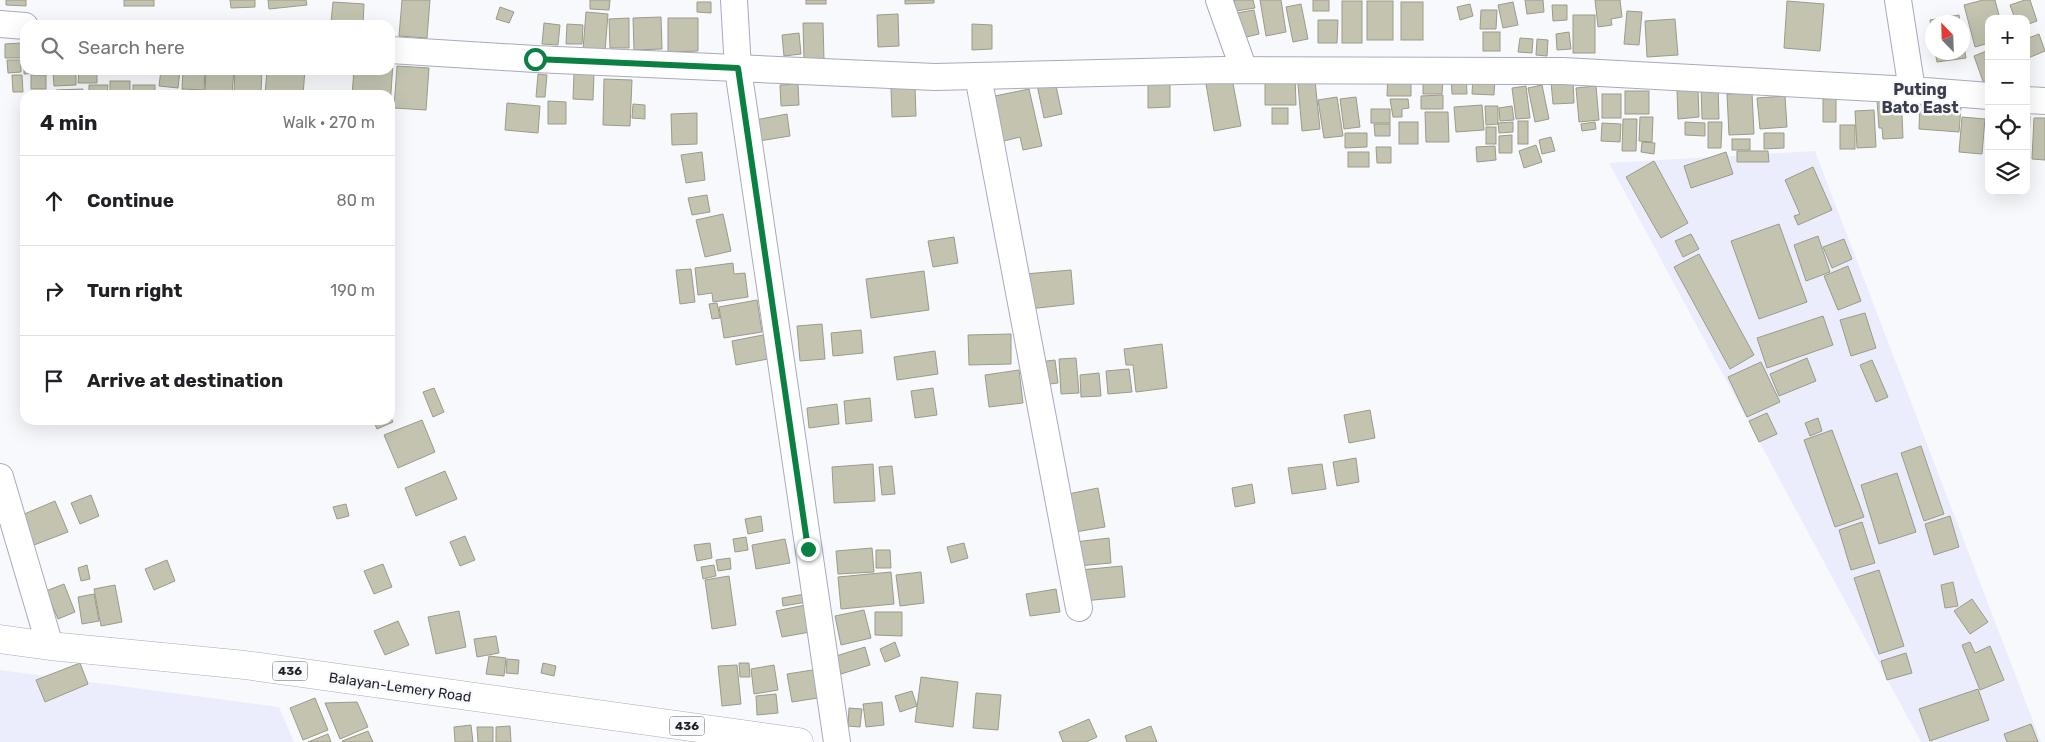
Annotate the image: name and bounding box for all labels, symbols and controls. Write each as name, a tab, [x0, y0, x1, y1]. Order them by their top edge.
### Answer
north arrow	[1925, 15, 1970, 60]
map controls	[1985, 15, 2030, 195]
button: +	[1985, 15, 2030, 60]
search box	[20, 20, 395, 75]
icon: search	[38, 34, 66, 62]
text: Search here	[78, 36, 185, 59]
route start	[524, 48, 547, 71]
button: −	[1985, 60, 2030, 105]
district label: Puting Bato East	[1881, 80, 1959, 117]
button: locate	[1985, 105, 2030, 150]
text: 4 min	[40, 110, 98, 135]
text: Walk · 270 m	[283, 113, 375, 132]
button: layers	[1985, 150, 2030, 195]
icon: ahead	[40, 187, 68, 215]
text: Continue	[87, 189, 174, 212]
text: 80 m	[337, 191, 375, 210]
icon: right	[40, 277, 68, 305]
text: Turn right	[87, 279, 182, 302]
text: 190 m	[330, 281, 375, 300]
icon: arrive	[40, 367, 68, 395]
text: Arrive at destination	[87, 369, 283, 392]
route end	[797, 538, 820, 561]
road number: 436	[272, 661, 308, 680]
street label: Balayan-Lemery Road	[328, 669, 472, 706]
road number: 436	[670, 716, 704, 736]

